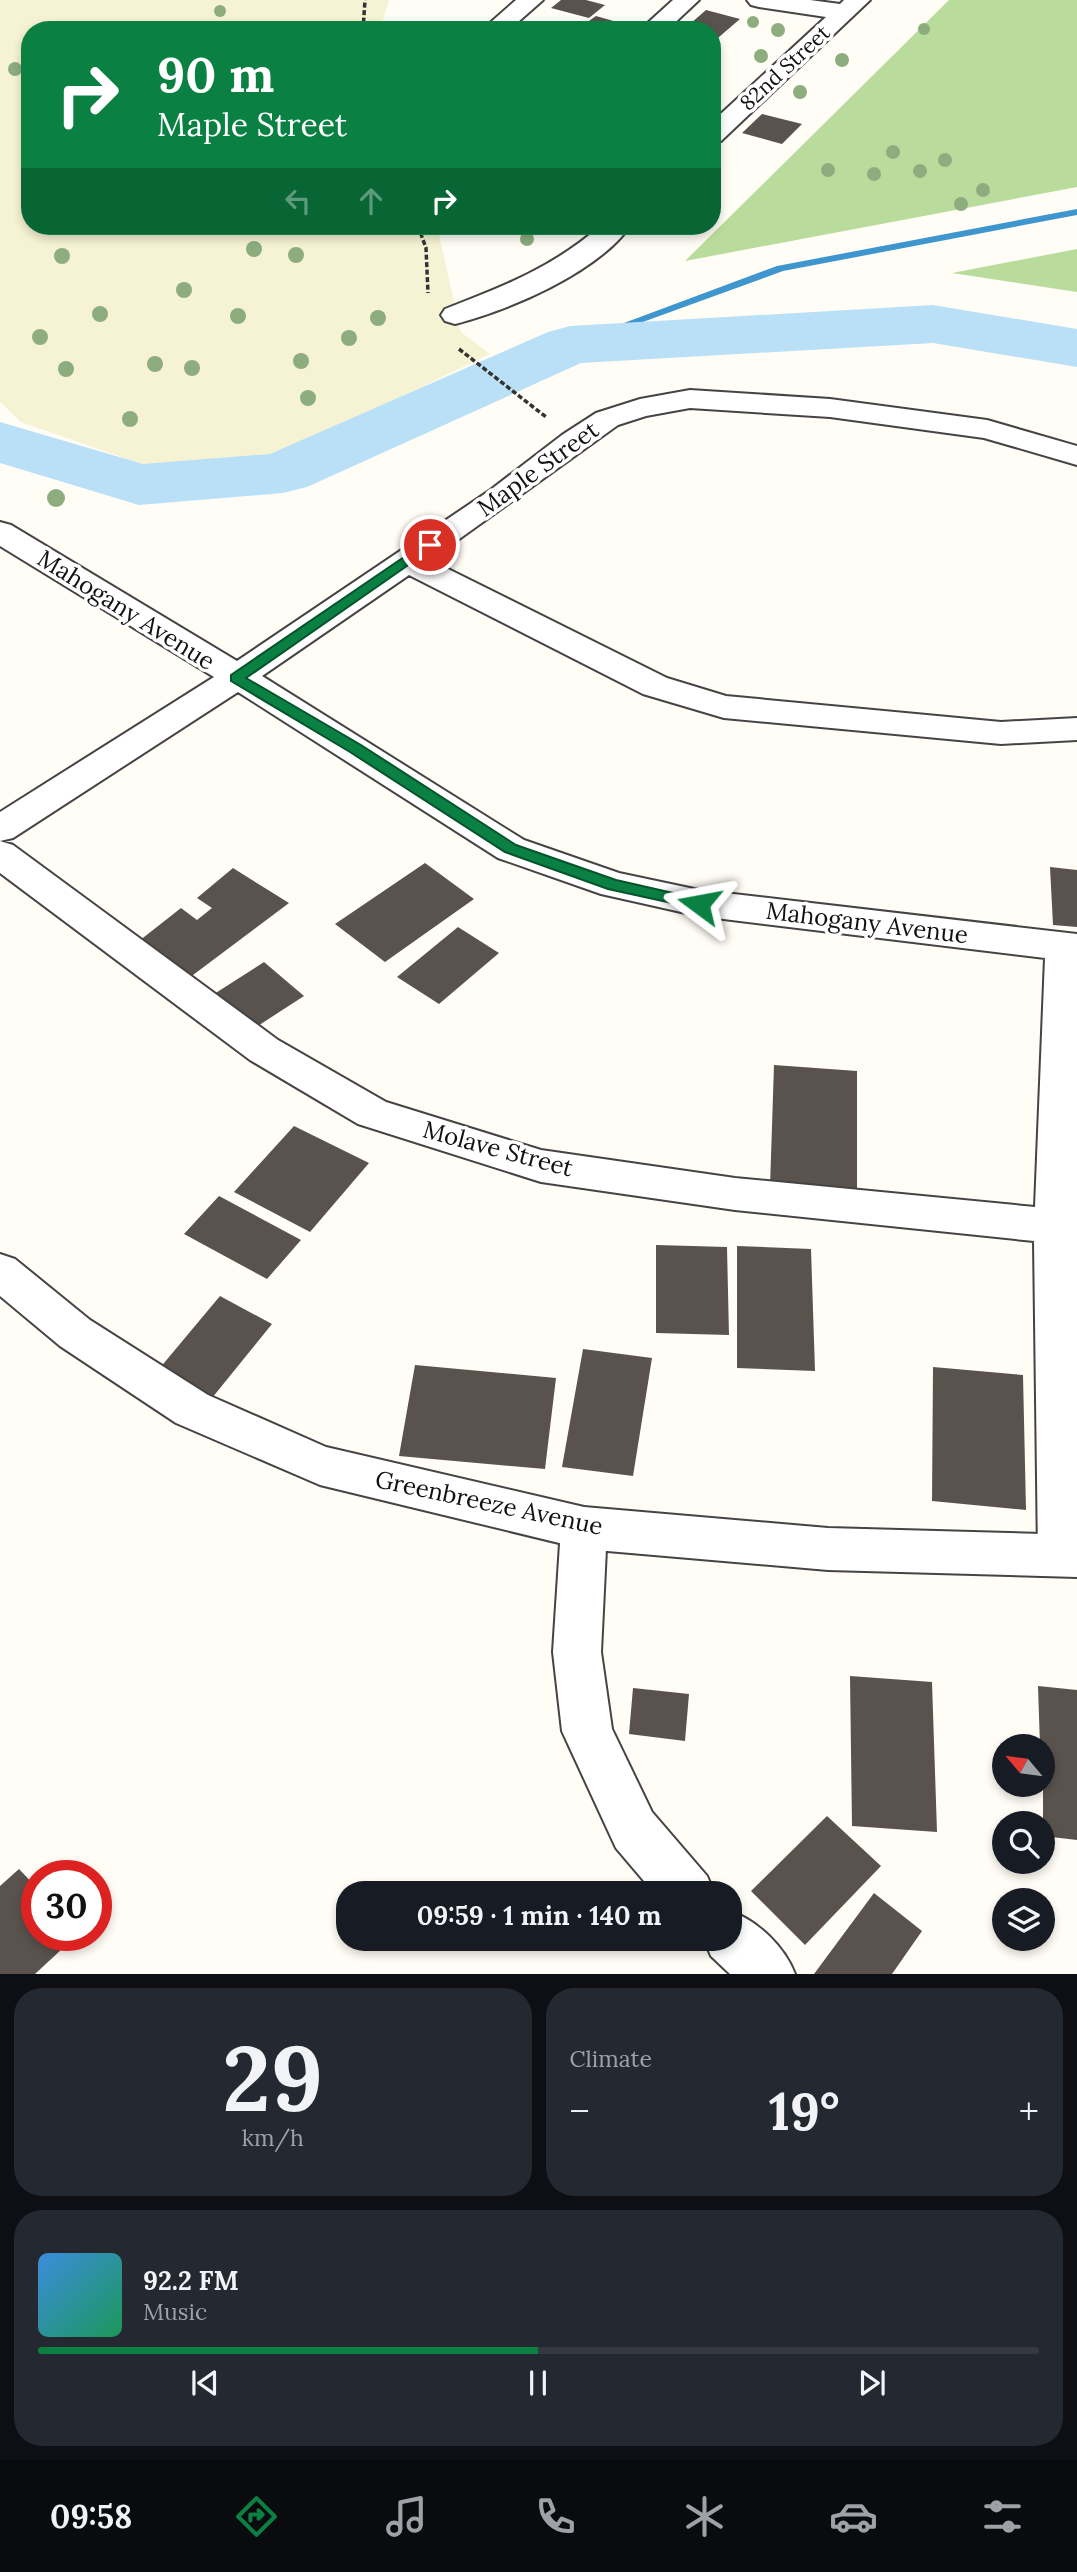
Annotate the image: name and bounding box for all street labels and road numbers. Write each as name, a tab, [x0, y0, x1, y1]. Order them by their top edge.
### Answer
street label: 82nd Street	[734, 18, 836, 116]
street label: Maple Street	[471, 414, 605, 523]
street label: Mahogany Avenue	[32, 543, 221, 677]
street label: Mahogany Avenue	[764, 895, 970, 950]
street label: Molave Street	[420, 1114, 577, 1184]
street label: Greenbreeze Avenue	[372, 1463, 606, 1542]

